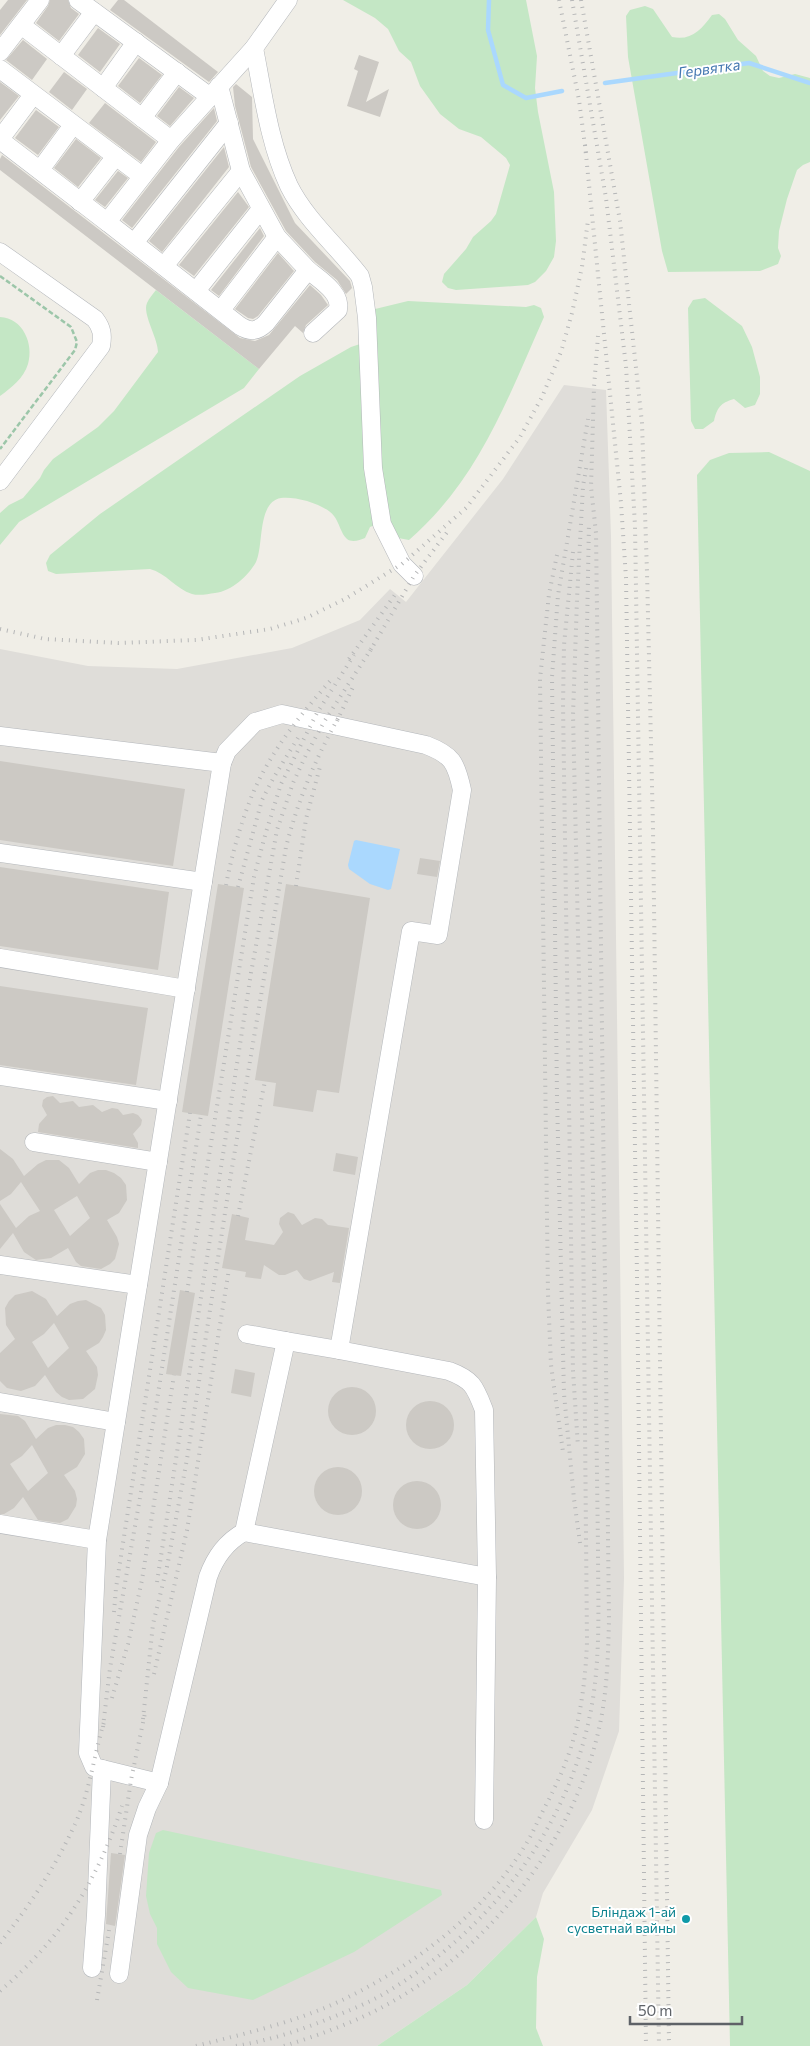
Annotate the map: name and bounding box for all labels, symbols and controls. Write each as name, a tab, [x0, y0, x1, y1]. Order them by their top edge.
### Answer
water label: Гервятка	[677, 55, 742, 81]
place label: Бліндаж 1-ай сусветнай вайны	[567, 1903, 676, 1936]
marker: Бліндаж 1-ай сусветнай вайны	[680, 1913, 692, 1925]
scale bar	[630, 1994, 742, 2026]
text: 50 m	[638, 2001, 672, 2019]

